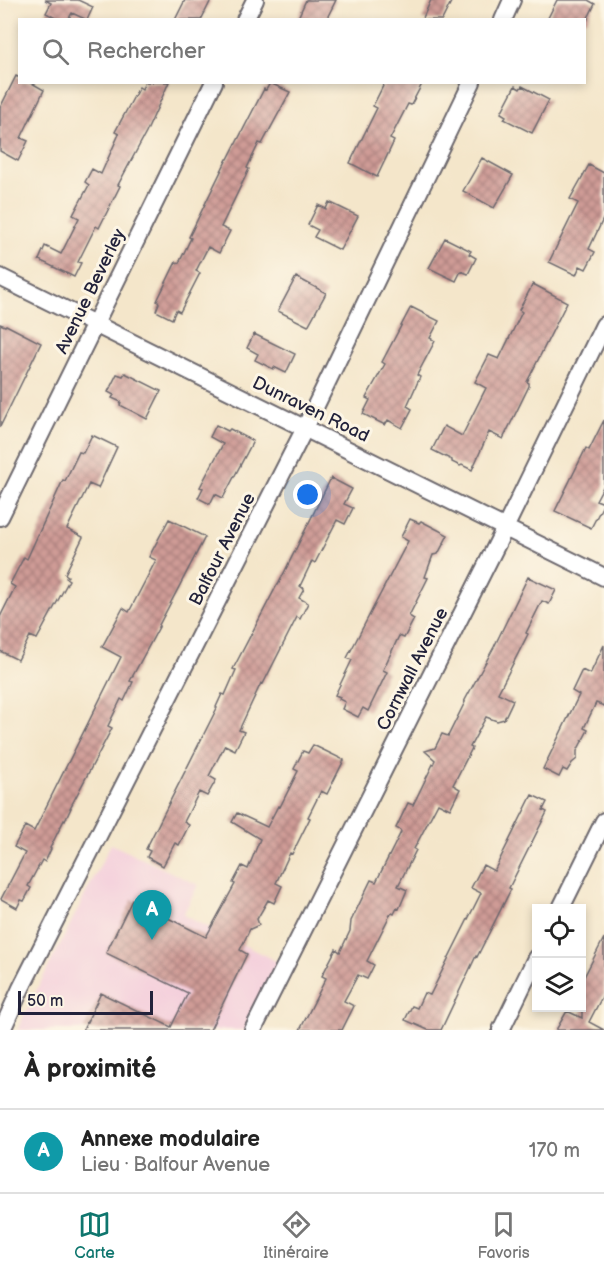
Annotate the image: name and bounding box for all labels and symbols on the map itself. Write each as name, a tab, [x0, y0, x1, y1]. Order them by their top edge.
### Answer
street label: Avenue Beverley	[51, 225, 130, 357]
street label: Dunraven Road	[249, 372, 373, 447]
your location	[293, 480, 322, 509]
street label: Balfour Avenue	[185, 489, 260, 609]
street label: Cornwall Avenue	[372, 604, 453, 734]
pin: A	[132, 890, 172, 940]
scale bar	[18, 988, 153, 1016]

